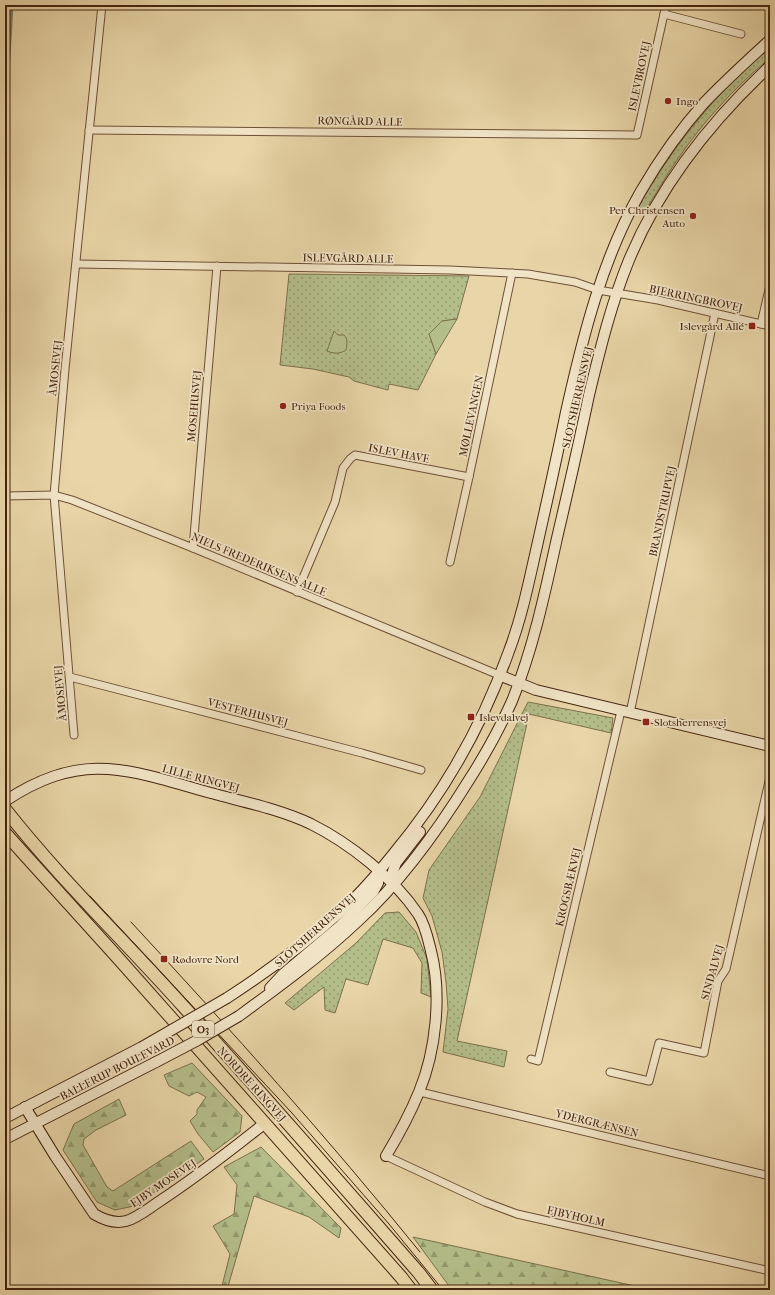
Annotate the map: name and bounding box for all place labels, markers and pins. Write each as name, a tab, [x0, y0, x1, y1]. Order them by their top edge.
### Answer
place label: Ingo	[676, 95, 699, 108]
marker: Ingo	[663, 96, 673, 106]
place label: Per Christensen Auto	[609, 204, 686, 230]
marker: Per Christensen Auto	[688, 211, 698, 221]
place label: Islevgård Allé	[680, 320, 745, 333]
marker: Islevgård Allé	[747, 321, 757, 331]
place label: Priya Foods	[291, 400, 346, 413]
marker: Priya Foods	[278, 401, 288, 411]
place label: Islevdalvej	[479, 711, 529, 724]
marker: Islevdalvej	[466, 712, 476, 722]
place label: Slotsherrensvej	[654, 716, 727, 729]
marker: Slotsherrensvej	[641, 717, 651, 727]
place label: Rødovre Nord	[172, 953, 240, 966]
marker: Rødovre Nord	[159, 954, 169, 964]

